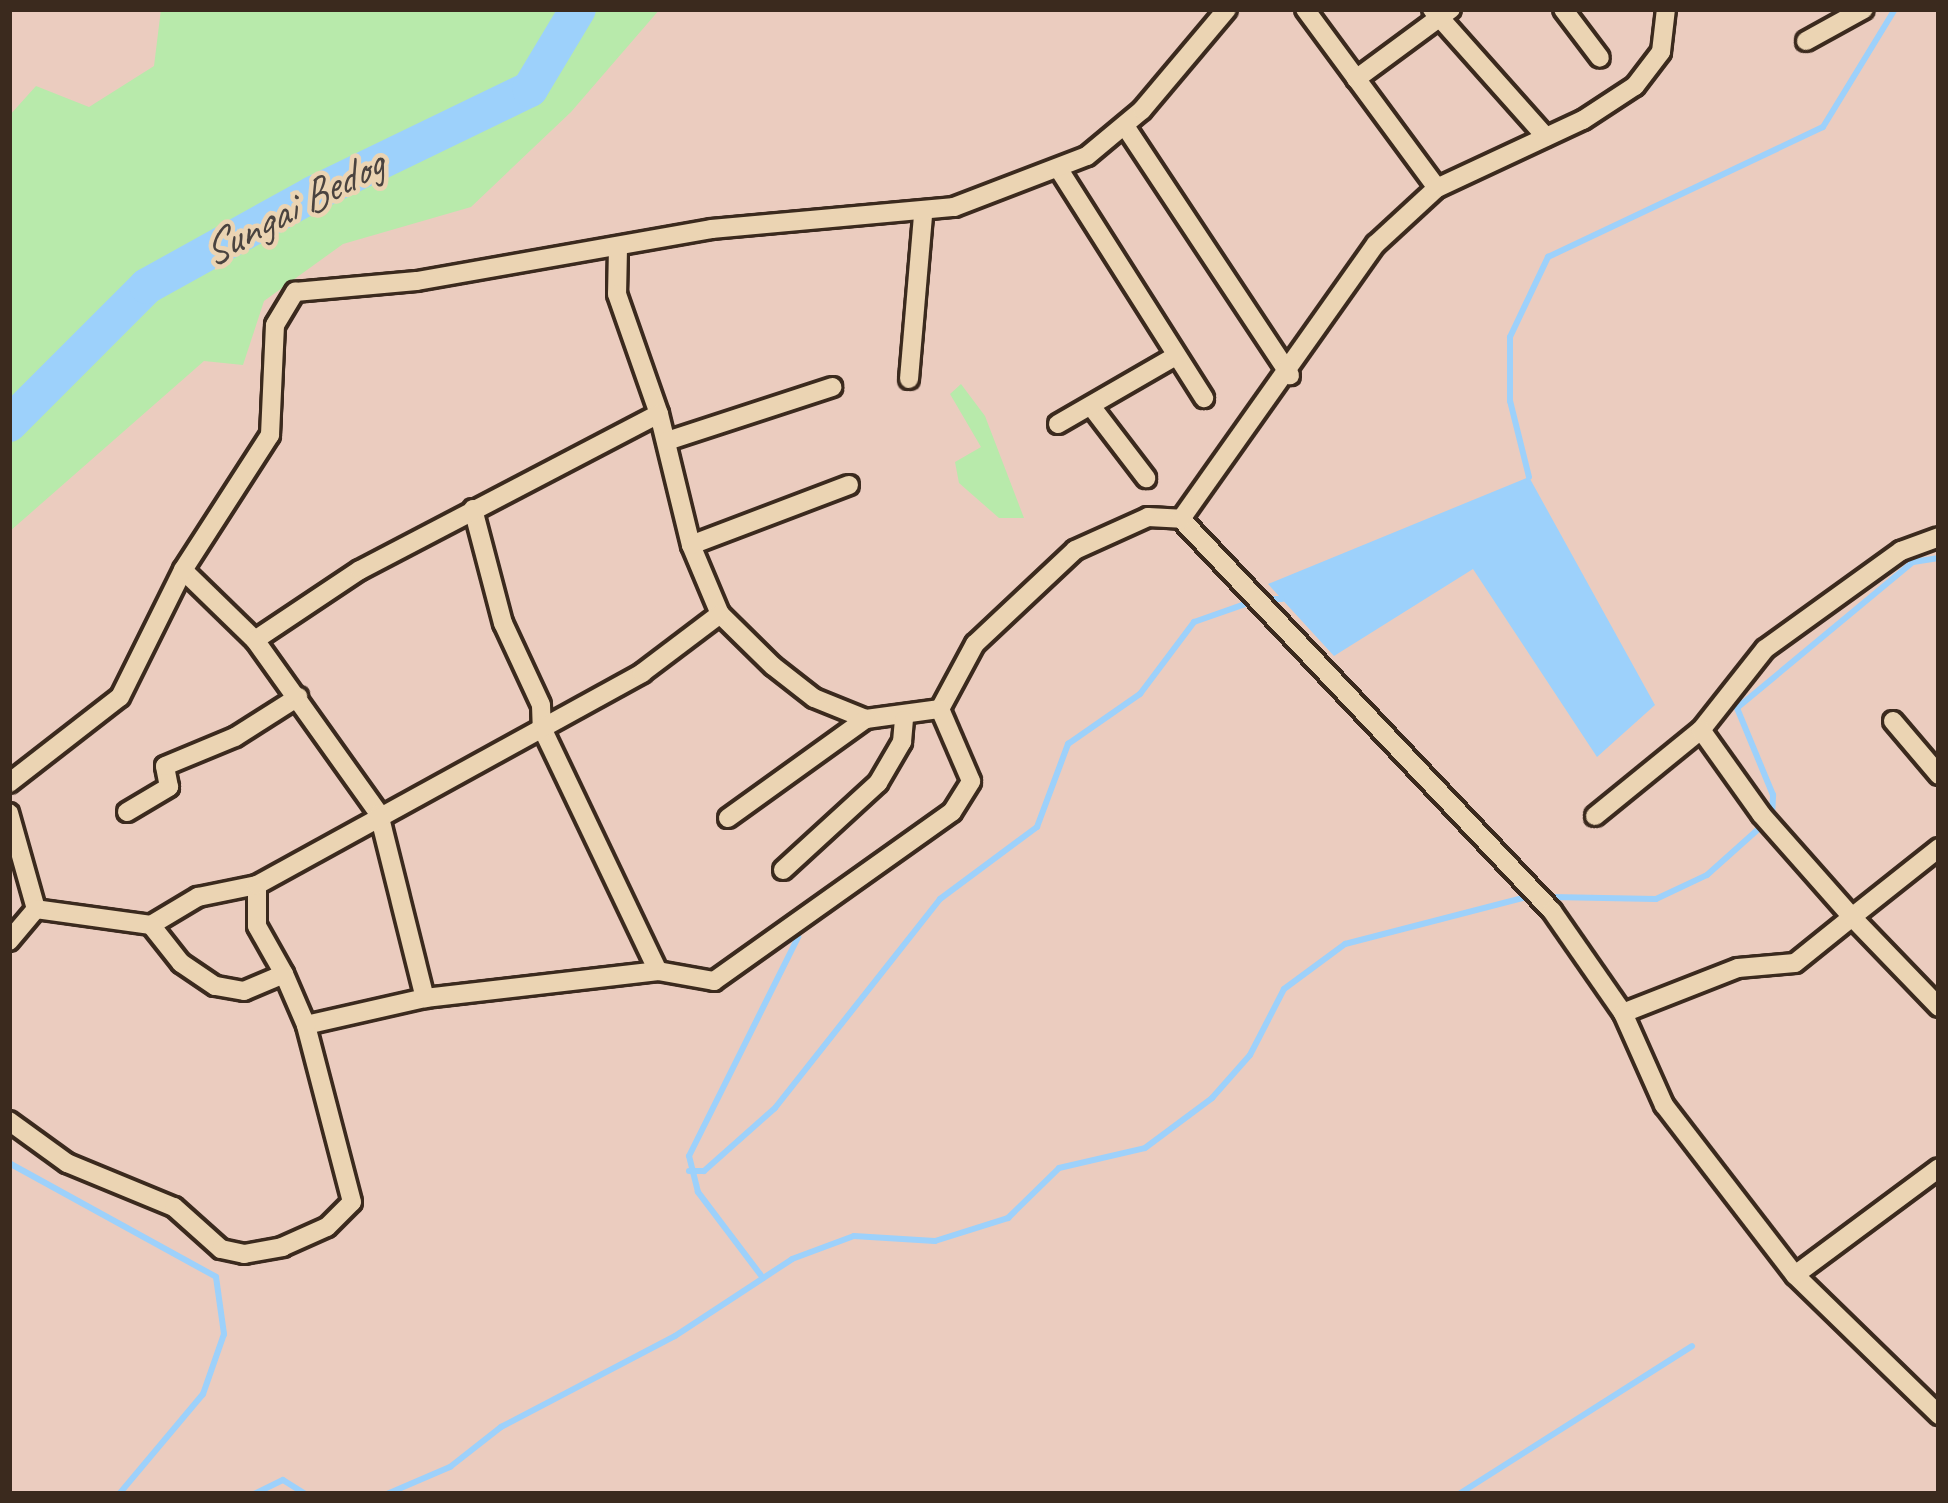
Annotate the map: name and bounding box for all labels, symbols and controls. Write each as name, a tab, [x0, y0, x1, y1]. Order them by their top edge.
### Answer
water label: Sungai Bedog	[192, 138, 392, 278]

